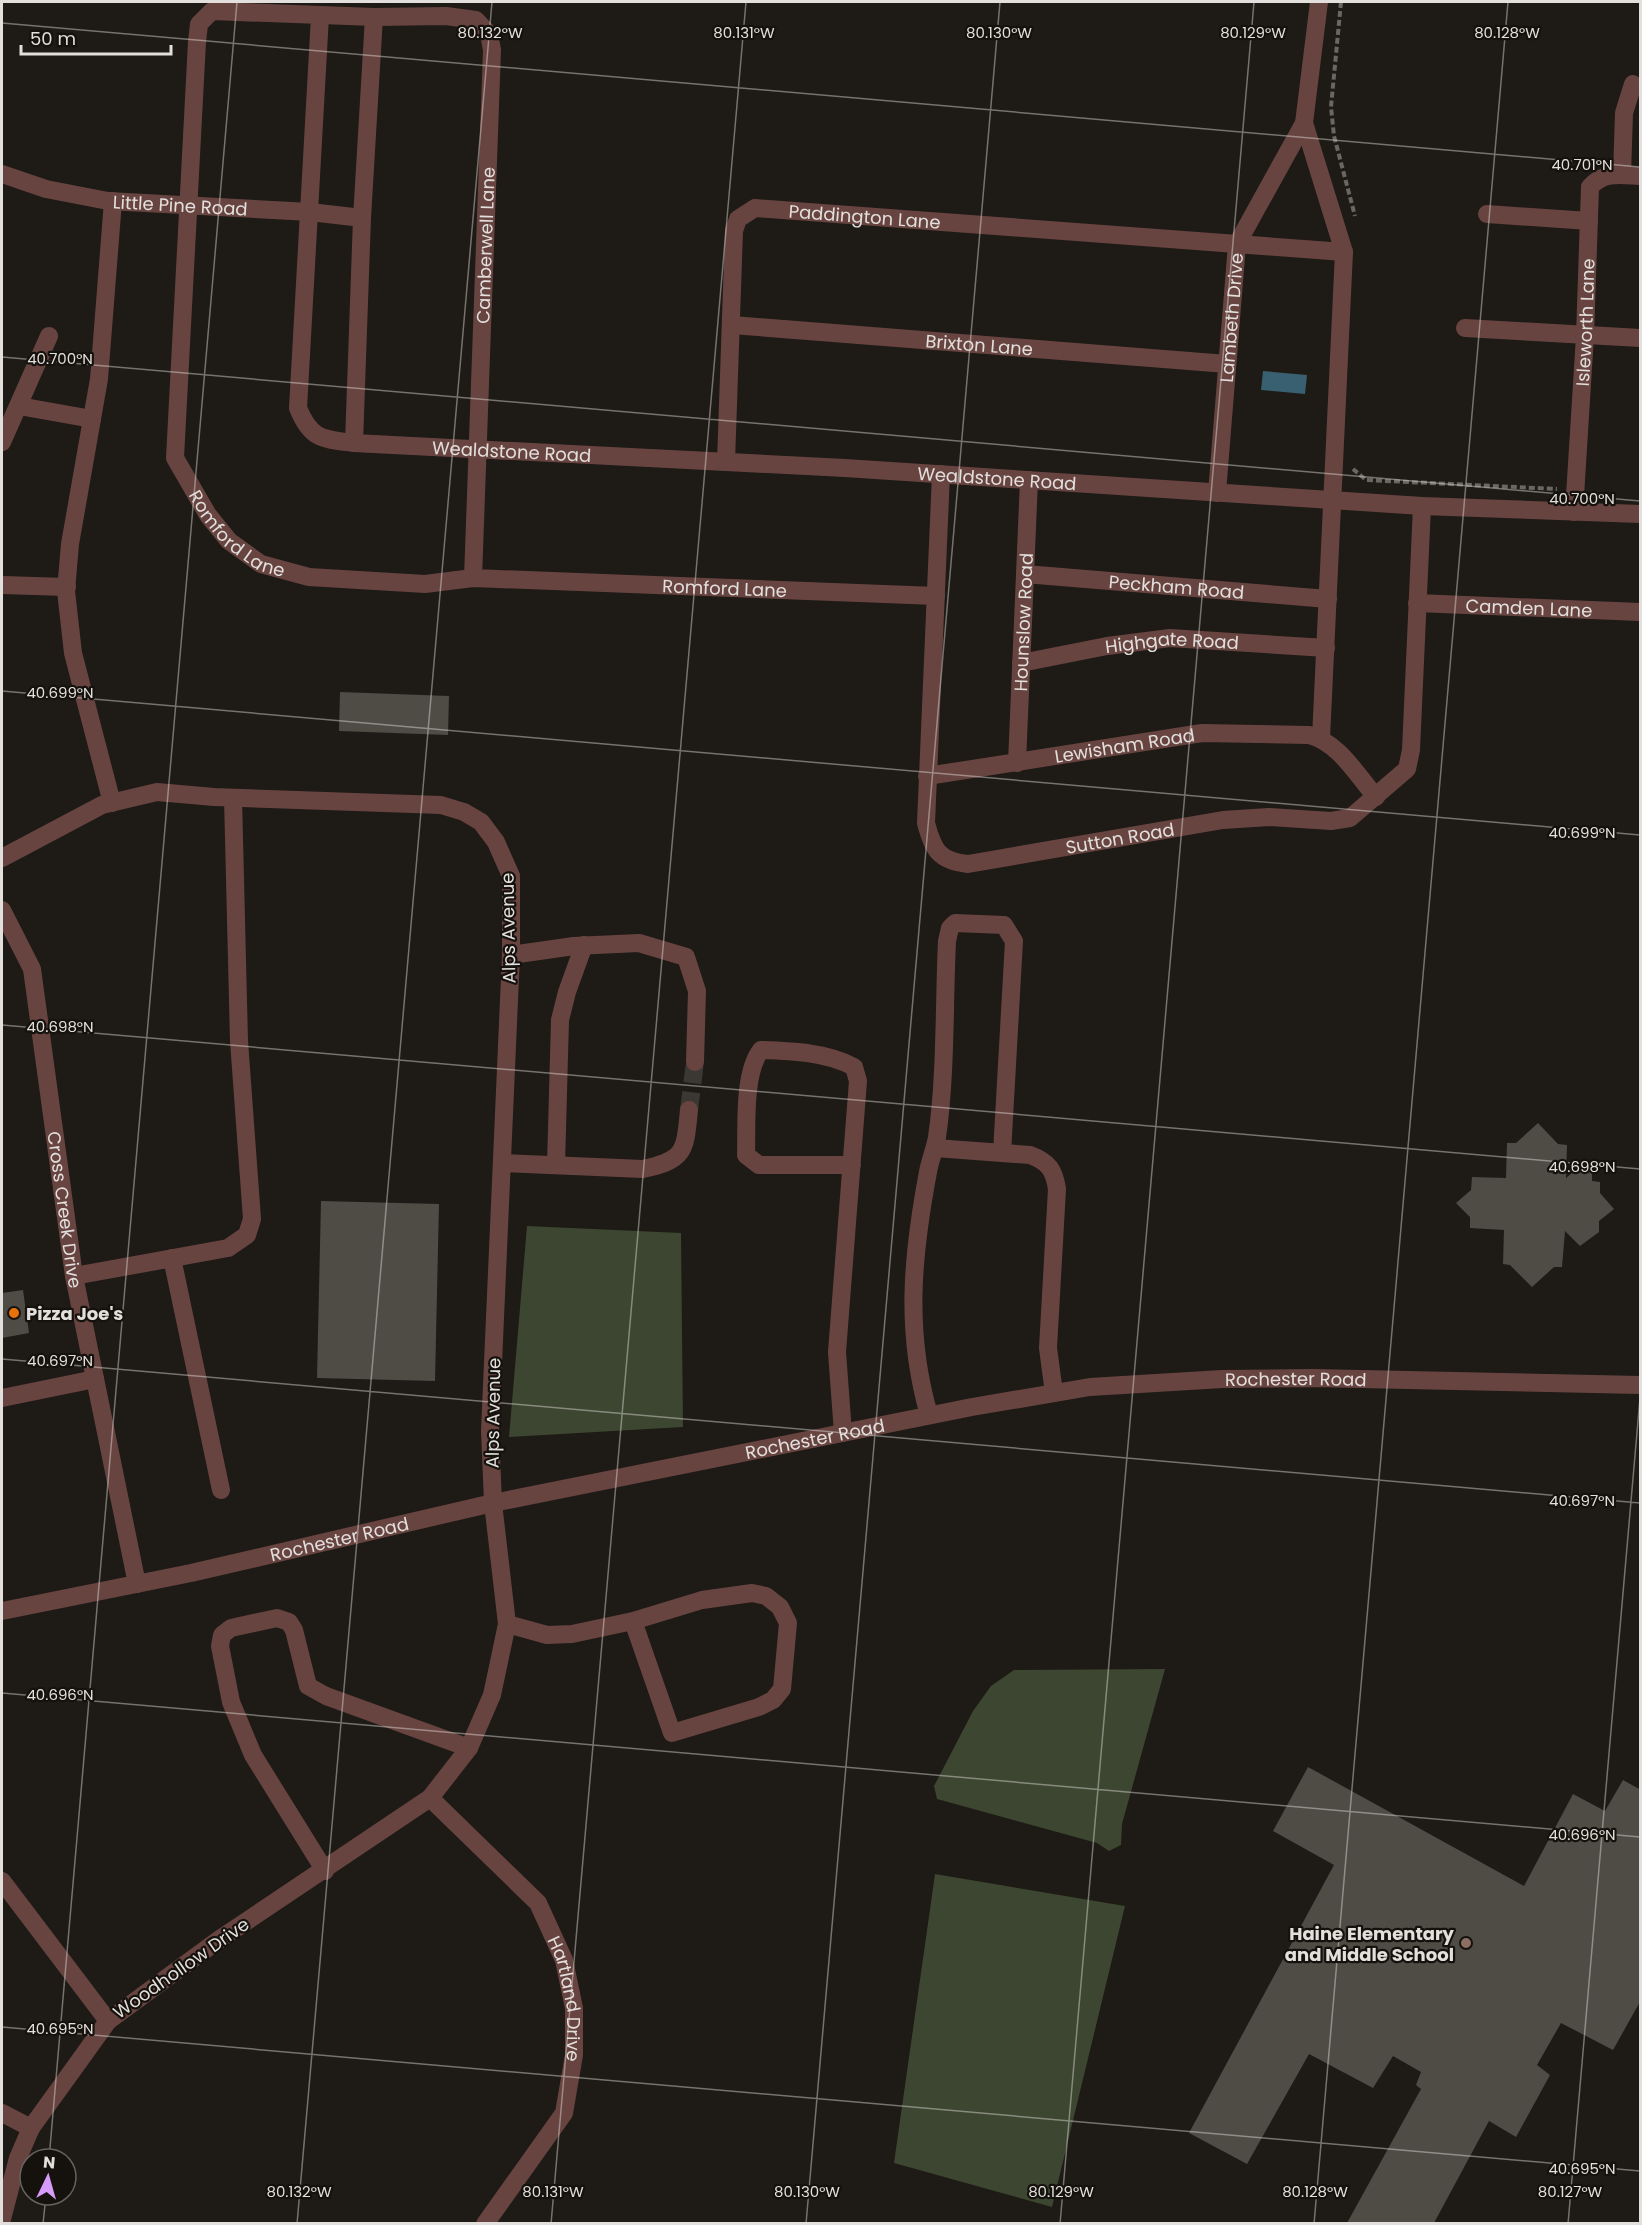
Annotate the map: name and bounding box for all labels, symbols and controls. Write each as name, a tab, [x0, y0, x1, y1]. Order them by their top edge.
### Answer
scale bar	[21, 18, 171, 56]
text: 80.132°W	[457, 22, 523, 43]
text: 80.131°W	[713, 22, 775, 43]
text: 80.130°W	[966, 22, 1032, 43]
text: 80.129°W	[1220, 22, 1286, 43]
text: 80.128°W	[1474, 22, 1540, 43]
text: 50 m	[30, 26, 76, 51]
text: 40.701°N	[1551, 154, 1613, 175]
street label: Camberwell Lane	[470, 166, 500, 324]
street label: Little Pine Road	[112, 189, 248, 221]
street label: Paddington Lane	[788, 198, 941, 234]
street label: Lambeth Drive	[1213, 252, 1249, 383]
street label: Isleworth Lane	[1569, 258, 1600, 387]
street label: Brixton Lane	[924, 328, 1034, 361]
text: 40.700°N	[27, 348, 93, 369]
street label: Wealdstone Road	[431, 434, 592, 468]
street label: Wealdstone Road	[917, 460, 1077, 496]
street label: Romford Lane	[183, 485, 288, 582]
text: 40.700°N	[1549, 488, 1615, 509]
street label: Hounslow Road	[1008, 552, 1038, 692]
street label: Peckham Road	[1108, 568, 1245, 605]
street label: Romford Lane	[662, 573, 787, 603]
street label: Camden Lane	[1465, 592, 1593, 623]
street label: Highgate Road	[1104, 626, 1240, 659]
text: 40.699°N	[26, 682, 94, 703]
street label: Lewisham Road	[1053, 722, 1196, 768]
street label: Sutton Road	[1064, 816, 1176, 859]
text: 40.699°N	[1548, 822, 1616, 843]
street label: Alps Avenue	[495, 873, 521, 983]
text: 40.698°N	[26, 1016, 94, 1037]
street label: Cross Creek Drive	[42, 1130, 89, 1290]
text: 40.698°N	[1548, 1156, 1616, 1177]
place label: Pizza Joe's	[26, 1301, 123, 1326]
marker: Pizza Joe's	[7, 1306, 21, 1320]
text: 40.697°N	[27, 1350, 93, 1371]
street label: Alps Avenue	[480, 1358, 506, 1468]
street label: Rochester Road	[1225, 1365, 1367, 1392]
street label: Rochester Road	[743, 1412, 887, 1465]
text: 40.697°N	[1549, 1490, 1615, 1511]
street label: Rochester Road	[267, 1510, 411, 1567]
text: 40.696°N	[26, 1684, 94, 1705]
text: 40.696°N	[1548, 1824, 1616, 1845]
street label: Woodhollow Drive	[108, 1912, 254, 2024]
place label: Haine Elementary and Middle School	[1285, 1921, 1455, 1967]
street label: Hartland Drive	[542, 1932, 587, 2064]
marker: Haine Elementary and Middle School	[1459, 1936, 1473, 1950]
text: 40.695°N	[26, 2018, 94, 2039]
north arrow	[18, 2147, 78, 2207]
text: N	[42, 2151, 56, 2175]
text: 40.695°N	[1548, 2158, 1616, 2179]
text: 80.132°W	[266, 2181, 332, 2202]
text: 80.131°W	[522, 2181, 584, 2202]
text: 80.130°W	[774, 2181, 840, 2202]
text: 80.129°W	[1028, 2181, 1094, 2202]
text: 80.128°W	[1282, 2181, 1348, 2202]
text: 80.127°W	[1538, 2181, 1603, 2202]

